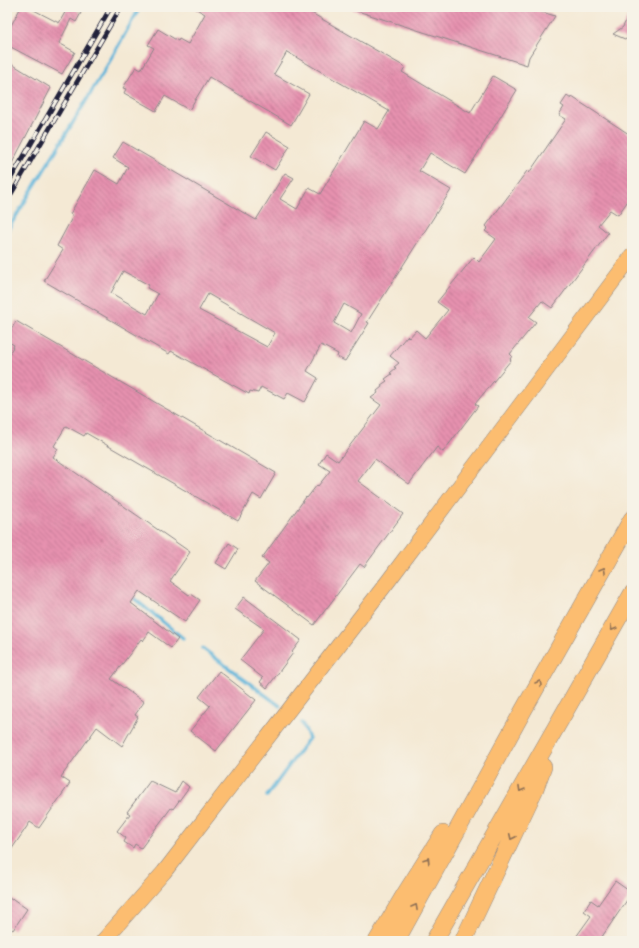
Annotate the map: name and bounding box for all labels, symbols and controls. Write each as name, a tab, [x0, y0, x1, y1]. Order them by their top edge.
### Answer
one-way arrow	[599, 567, 606, 574]
one-way arrow	[610, 623, 617, 631]
one-way arrow	[534, 680, 541, 687]
one-way arrow	[518, 785, 525, 792]
one-way arrow	[509, 832, 517, 840]
one-way arrow	[422, 857, 430, 864]
one-way arrow	[410, 904, 418, 911]

